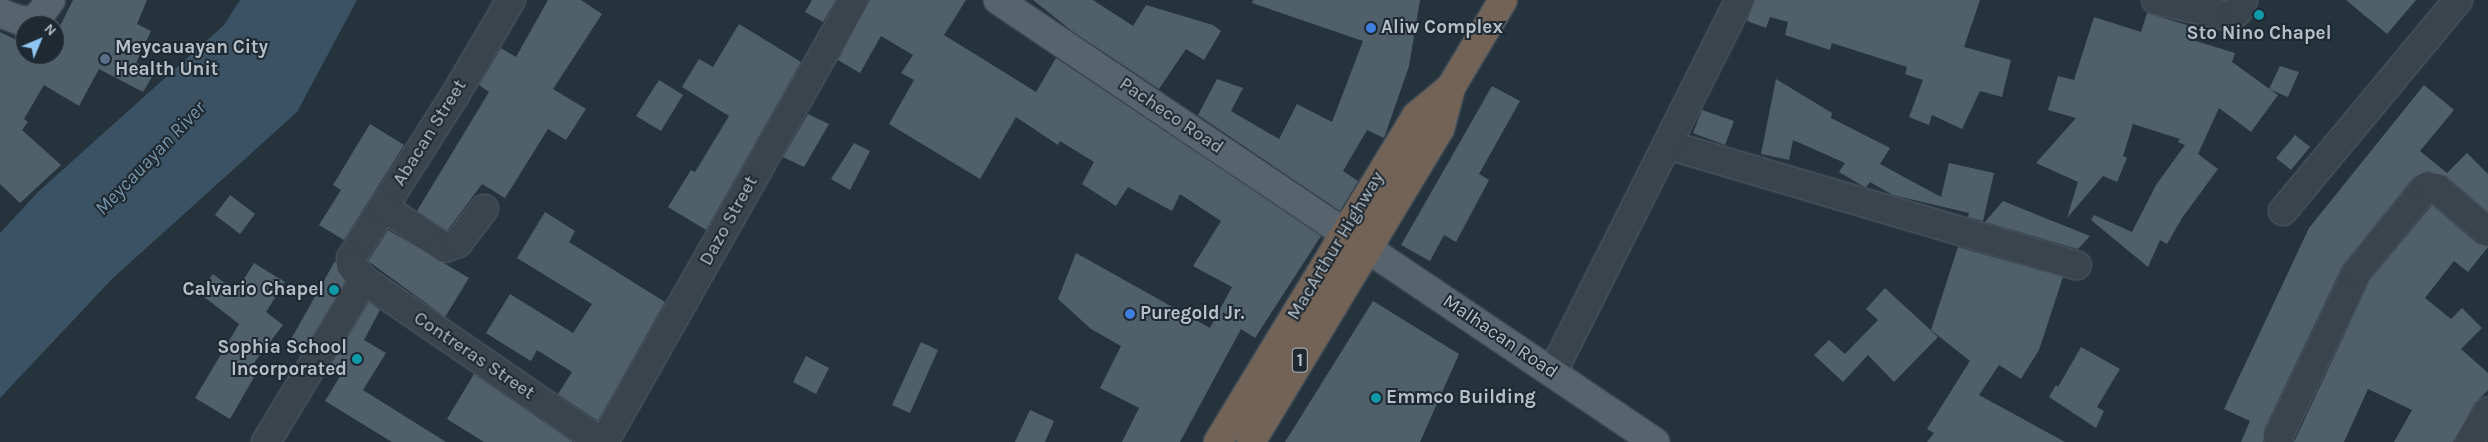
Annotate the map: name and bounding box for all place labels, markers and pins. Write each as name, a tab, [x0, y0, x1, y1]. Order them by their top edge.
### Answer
marker: Sto Nino Chapel	[2253, 9, 2265, 21]
place label: Aliw Complex	[1381, 17, 1503, 39]
marker: Aliw Complex	[1365, 22, 1377, 34]
place label: Sto Nino Chapel	[2187, 23, 2331, 45]
place label: Meycauayan City Health Unit	[115, 37, 268, 81]
marker: Meycauayan City Health Unit	[99, 53, 111, 65]
place label: Calvario Chapel	[182, 279, 324, 301]
marker: Calvario Chapel	[328, 284, 340, 296]
place label: Puregold Jr.	[1140, 303, 1245, 325]
marker: Puregold Jr.	[1124, 308, 1136, 320]
place label: Sophia School Incorporated	[217, 337, 347, 381]
marker: Sophia School Incorporated	[351, 353, 363, 365]
place label: Emmco Building	[1386, 387, 1536, 409]
marker: Emmco Building	[1370, 392, 1382, 404]

